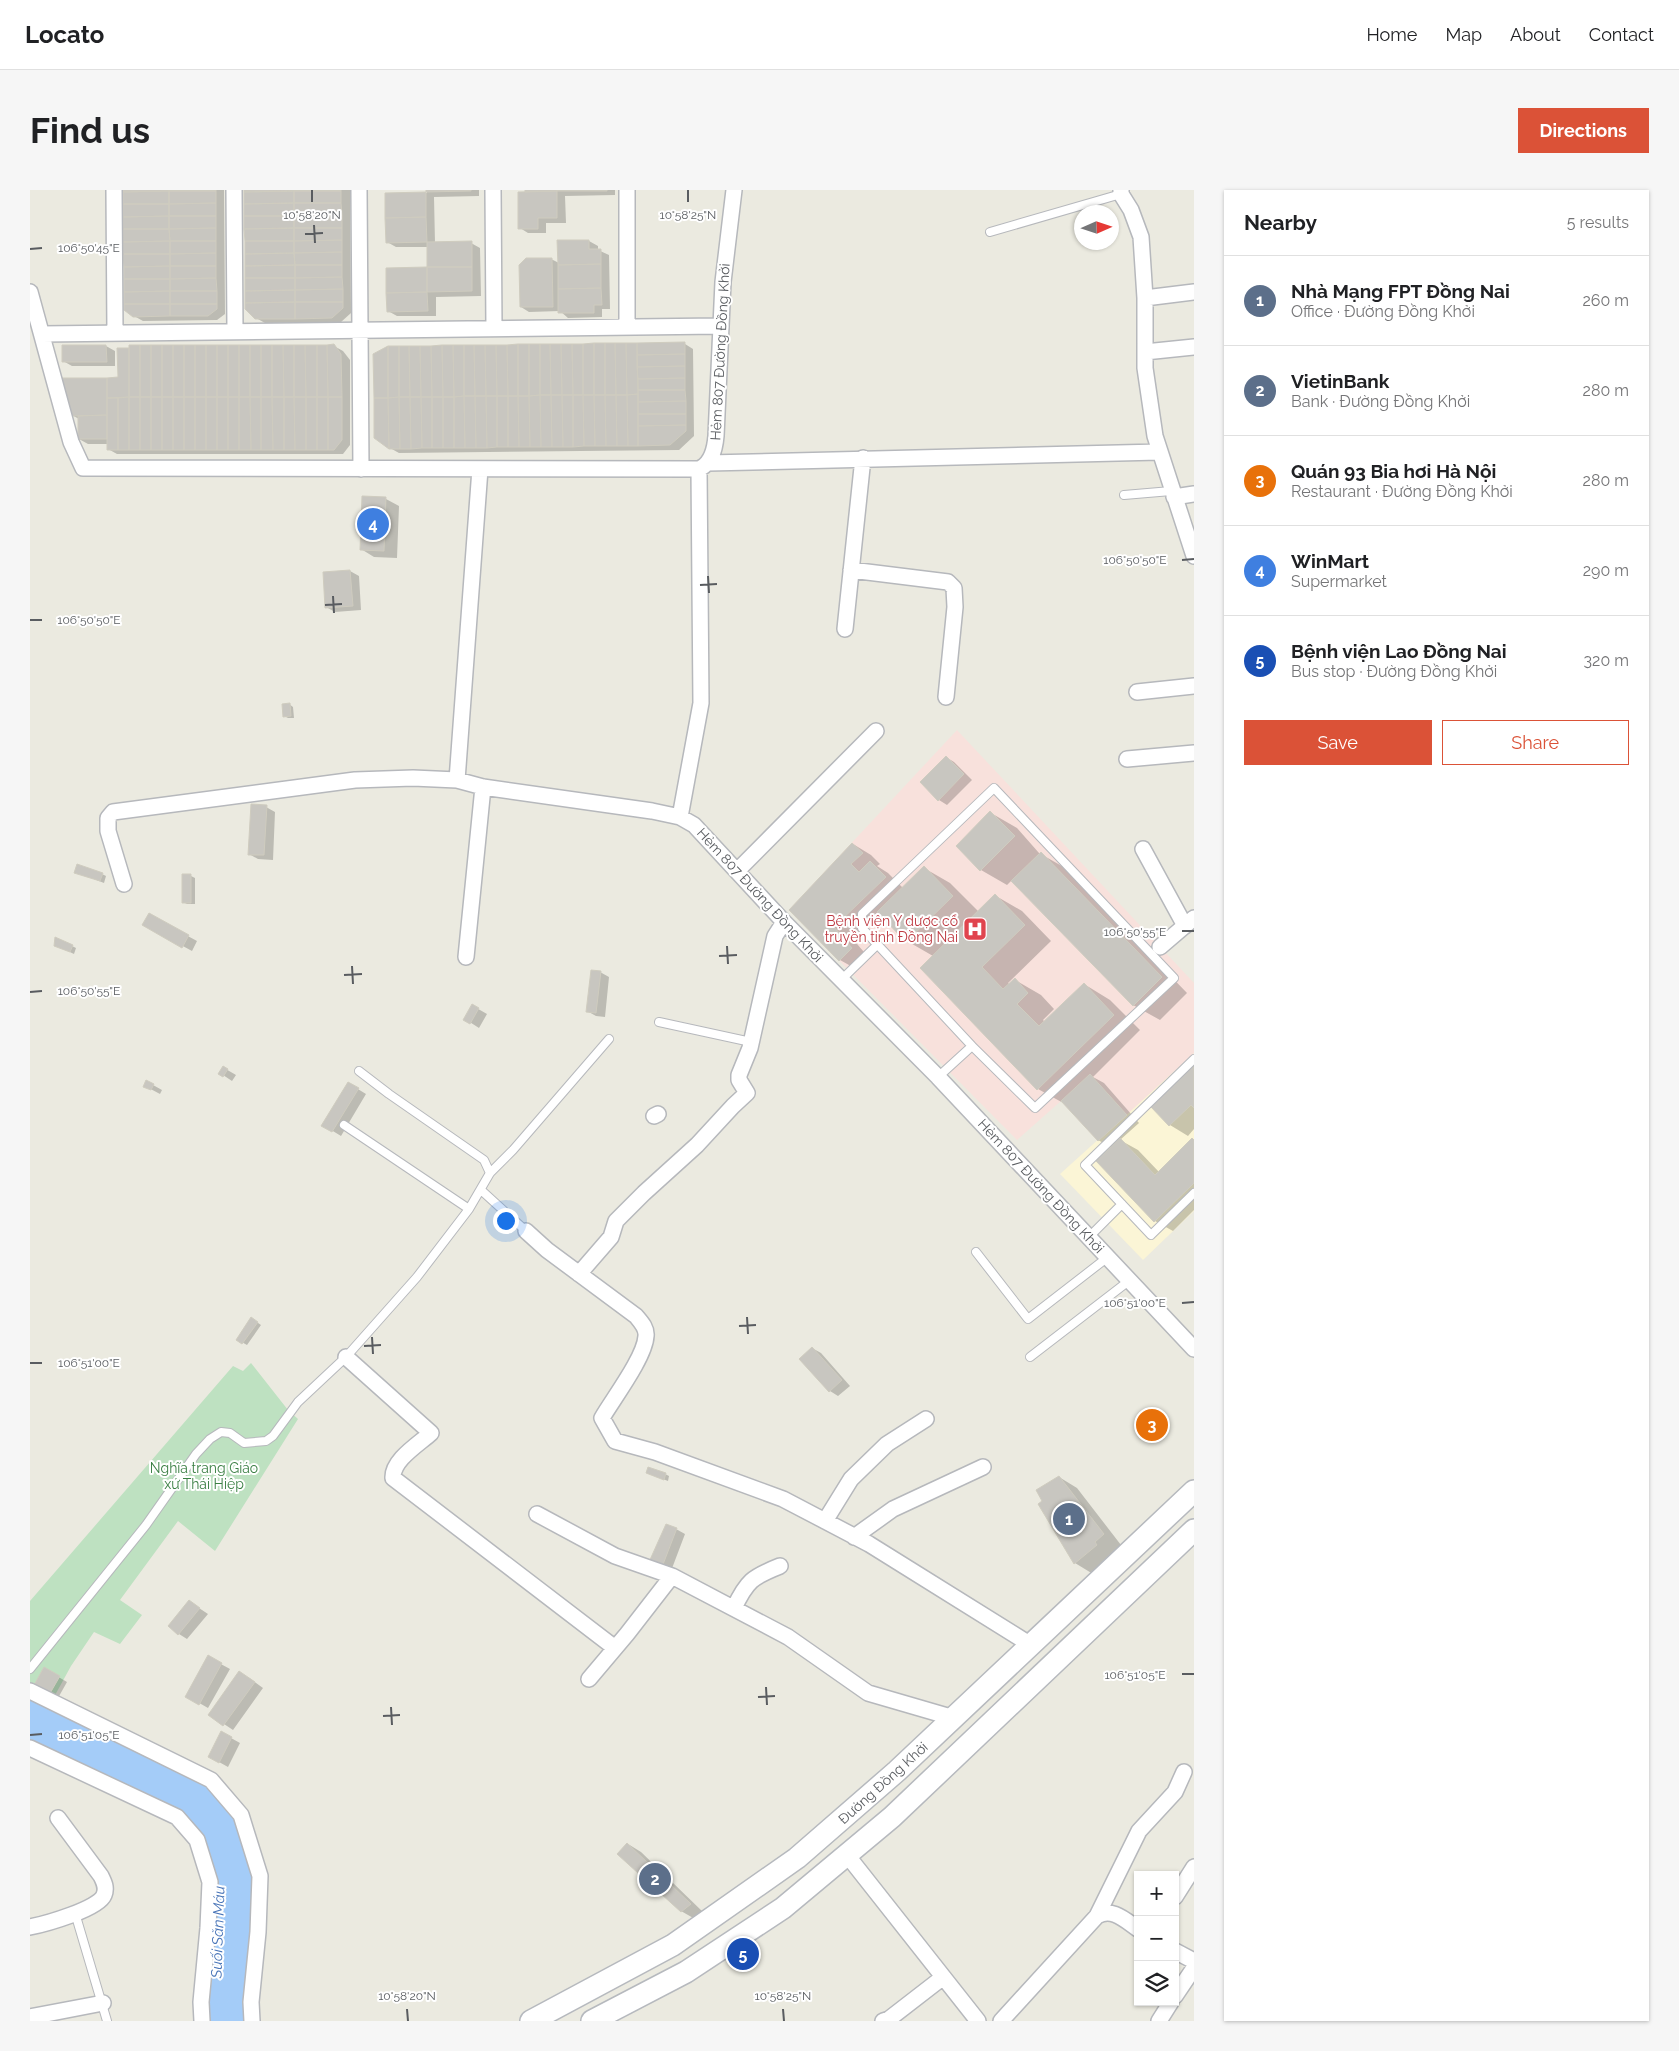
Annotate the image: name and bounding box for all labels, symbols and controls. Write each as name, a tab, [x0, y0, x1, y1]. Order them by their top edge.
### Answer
text: Locato	[25, 20, 104, 49]
text: Home	[1366, 24, 1417, 45]
text: Map	[1445, 24, 1482, 45]
text: About	[1510, 24, 1561, 45]
text: Contact	[1589, 24, 1654, 45]
button: Directions	[1518, 108, 1649, 153]
text: Find us	[30, 110, 150, 151]
north arrow	[1074, 205, 1119, 250]
text: 10°58'20"N	[283, 208, 341, 222]
text: 10°58'25"N	[660, 208, 716, 222]
text: Nearby	[1244, 210, 1317, 235]
text: 5 results	[1567, 213, 1629, 232]
text: 106°50'45"E	[58, 241, 120, 255]
street label: Hẻm 807 Đường Đồng Khởi	[707, 263, 733, 441]
text: Nhà Mạng FPT Đồng Nai	[1291, 280, 1510, 302]
text: 1	[1256, 291, 1264, 310]
text: 260 m	[1582, 291, 1629, 310]
text: Office · Đường Đồng Khởi	[1291, 302, 1475, 321]
text: VietinBank	[1291, 370, 1389, 392]
text: 2	[1255, 381, 1265, 400]
text: 280 m	[1583, 381, 1629, 400]
text: Bank · Đường Đồng Khởi	[1291, 392, 1470, 411]
text: Quán 93 Bia hơi Hà Nội	[1291, 460, 1496, 482]
text: 3	[1256, 471, 1264, 490]
text: 280 m	[1583, 471, 1629, 490]
text: Restaurant · Đường Đồng Khởi	[1291, 482, 1513, 501]
pin: 4	[357, 505, 389, 543]
text: WinMart	[1291, 550, 1369, 572]
text: 106°50'50"E	[1103, 553, 1167, 567]
text: 4	[1255, 561, 1265, 580]
text: 290 m	[1583, 561, 1629, 580]
text: Supermarket	[1291, 572, 1387, 591]
text: 106°50'50"E	[57, 613, 121, 627]
text: Bệnh viện Lao Đồng Nai	[1291, 640, 1507, 662]
text: 5	[1256, 651, 1264, 670]
text: 320 m	[1584, 651, 1629, 670]
text: Bus stop · Đường Đồng Khởi	[1291, 662, 1497, 681]
button: Save	[1244, 720, 1432, 765]
button: Share	[1442, 720, 1629, 765]
street label: Hẻm 807 Đường Đồng Khởi	[694, 825, 826, 965]
place label: Bệnh viện Y dược cổ truyền tỉnh Đồng Nai	[825, 913, 958, 945]
hospital icon: Bệnh viện Y dược cổ truyền tỉnh Đồng Nai	[962, 916, 988, 942]
text: 106°50'55"E	[1104, 925, 1166, 939]
text: 106°50'55"E	[58, 984, 120, 998]
street label: Hẻm 807 Đường Đồng Khởi	[975, 1116, 1107, 1256]
your location	[493, 1208, 519, 1234]
text: 106°51'00"E	[1104, 1296, 1166, 1310]
text: 106°51'00"E	[58, 1356, 120, 1370]
pin: 3	[1136, 1406, 1168, 1444]
park label: Nghĩa trang Giáo xứ Thái Hiệp	[150, 1460, 258, 1492]
pin: 1	[1053, 1500, 1085, 1538]
text: 106°51'05"E	[1104, 1668, 1166, 1682]
text: 106°51'05"E	[58, 1728, 120, 1742]
street label: Đường Đồng Khởi	[835, 1739, 931, 1827]
pin: 2	[639, 1860, 671, 1898]
map controls	[1134, 1871, 1179, 2006]
button: +	[1134, 1871, 1179, 1916]
water label: Suối Săn Máu	[207, 1885, 229, 1980]
button: −	[1134, 1916, 1179, 1961]
pin: 5	[727, 1935, 759, 1973]
button: layers	[1134, 1961, 1179, 2006]
text: 10°58'20"N	[378, 1989, 436, 2003]
text: 10°58'25"N	[755, 1989, 811, 2003]

